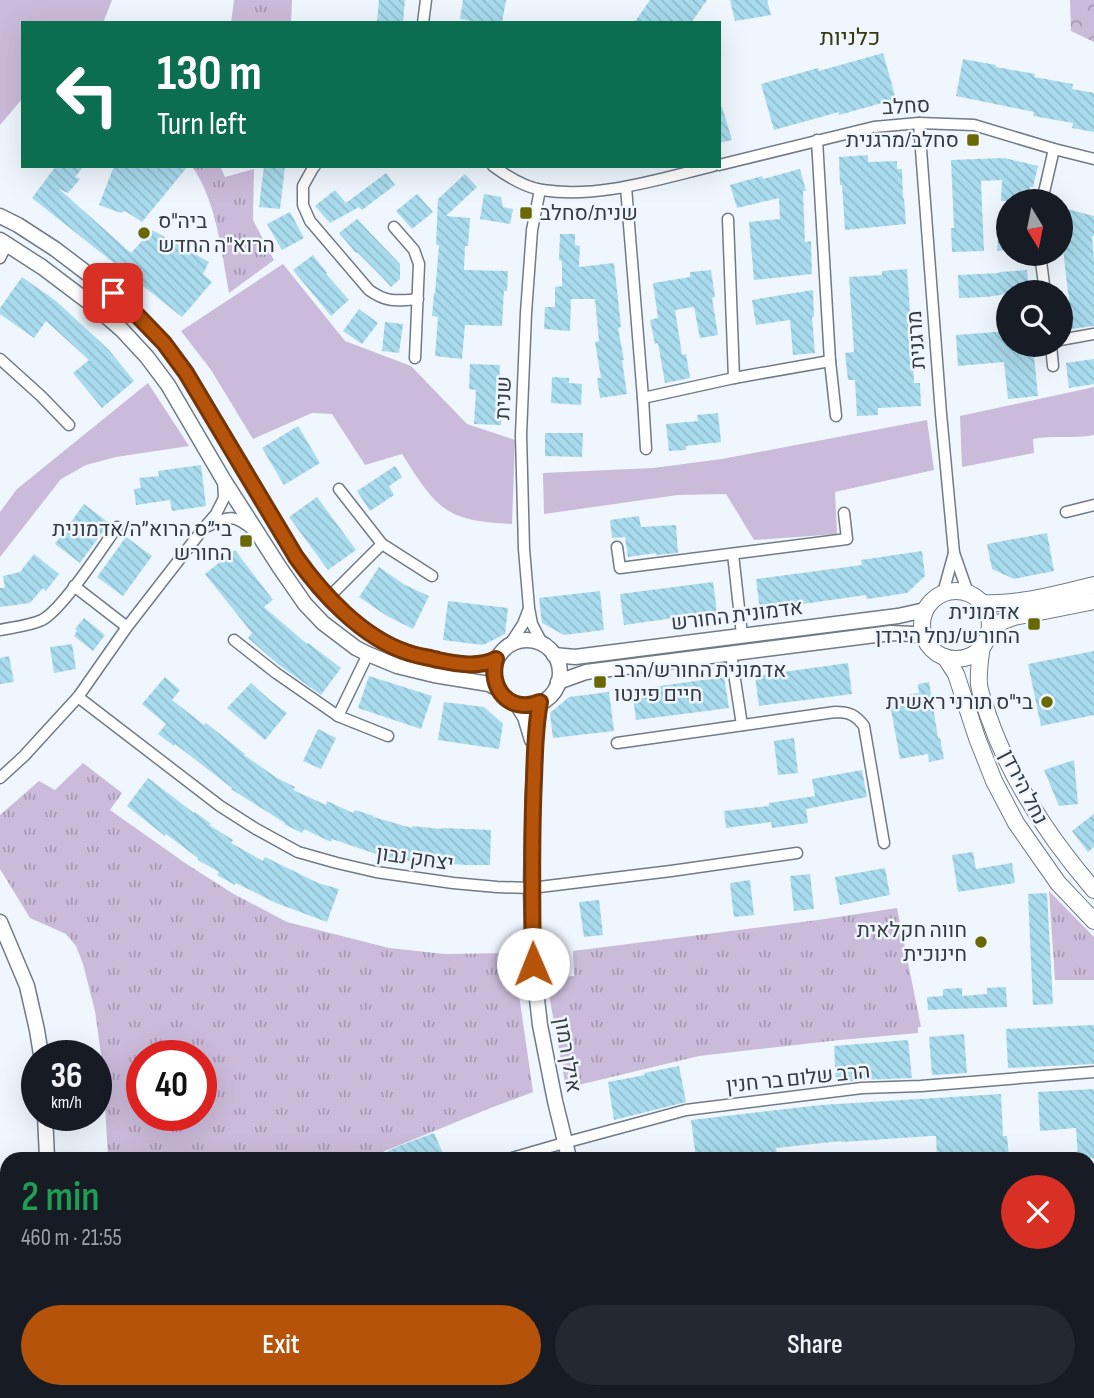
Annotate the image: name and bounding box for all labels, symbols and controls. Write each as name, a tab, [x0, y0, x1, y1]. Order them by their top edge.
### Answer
district label: כלניות	[820, 24, 880, 52]
text: 130 m	[157, 45, 262, 104]
icon: left	[42, 49, 133, 140]
street label: סחלב	[881, 93, 931, 120]
text: Turn left	[157, 105, 247, 144]
place label: סחלב/מרגנית	[846, 128, 959, 153]
marker: סחלב/מרגנית	[965, 132, 981, 148]
north arrow	[996, 189, 1073, 266]
map controls	[996, 189, 1073, 357]
place label: שנית/סחלב	[540, 201, 638, 226]
marker: שנית/סחלב	[518, 205, 534, 221]
place label: ביה"ס הרוא"ה החדש	[158, 209, 275, 258]
marker: ביה"ס הרוא"ה החדש	[136, 225, 152, 241]
pin	[83, 263, 143, 323]
icon: arrive	[94, 274, 132, 312]
button: search	[996, 280, 1073, 357]
street label: מרגנית	[902, 310, 931, 370]
street label: שנית	[490, 376, 517, 420]
place label: בי״ס הרוא״ה/אדמונית החורש	[52, 517, 232, 566]
marker: בי״ס הרוא״ה/אדמונית החורש	[238, 533, 254, 549]
street label: אדמונית החורש	[670, 595, 804, 636]
place label: אדמונית החורש/נחל הירדן	[875, 600, 1020, 649]
marker: אדמונית החורש/נחל הירדן	[1026, 616, 1042, 632]
place label: אדמונית החורש/הרב חיים פינטו	[614, 658, 786, 707]
marker: אדמונית החורש/הרב חיים פינטו	[592, 674, 608, 690]
place label: בי"ס תורני ראשית	[886, 690, 1033, 715]
marker: בי"ס תורני ראשית	[1039, 694, 1055, 710]
street label: נחל הירדן	[994, 746, 1053, 829]
street label: יצחק נבון	[375, 841, 455, 876]
place label: חווה חקלאית חינוכית	[857, 918, 967, 967]
position arrow	[496, 927, 570, 1001]
marker: חווה חקלאית חינוכית	[973, 934, 989, 950]
street label: אילן רמון	[549, 1016, 586, 1095]
speed limit sign: 40	[126, 1040, 217, 1131]
text: 36	[50, 1055, 83, 1098]
street label: הרב שלום בר חנין	[725, 1058, 871, 1098]
text: km/h	[51, 1092, 82, 1113]
text: 2 min	[21, 1172, 100, 1223]
button: close	[1001, 1175, 1075, 1249]
text: 460 m · 21:55	[21, 1224, 122, 1252]
button: Exit	[21, 1305, 541, 1385]
button: Share	[555, 1305, 1075, 1385]

